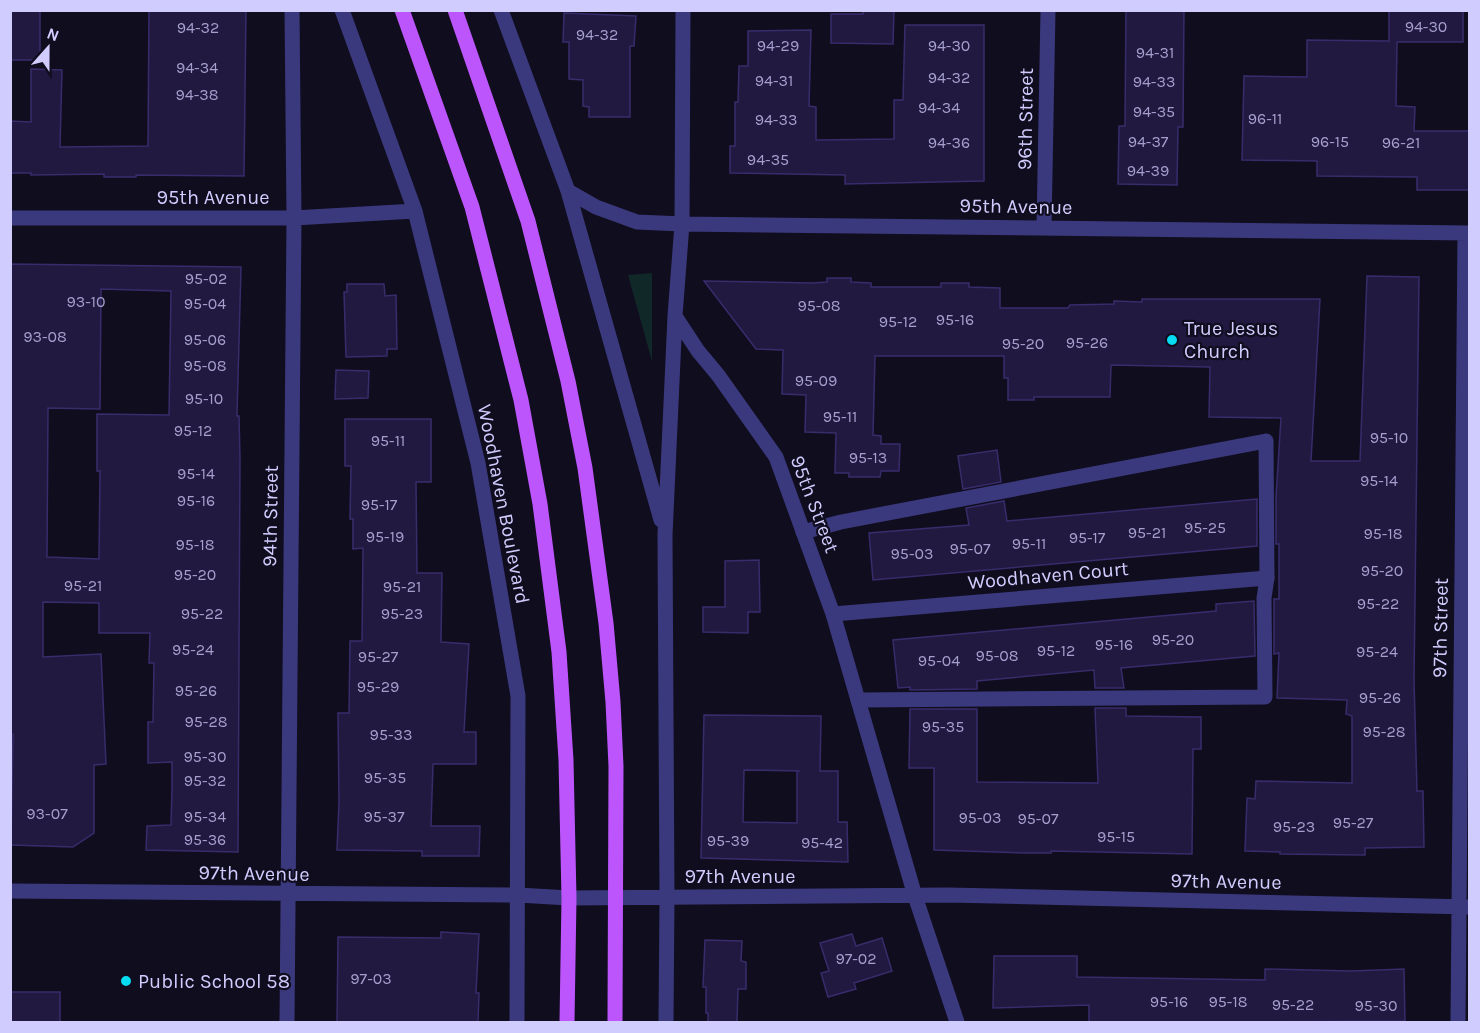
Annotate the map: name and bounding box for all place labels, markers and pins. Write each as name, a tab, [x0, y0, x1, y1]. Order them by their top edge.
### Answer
place label: True Jesus Church	[1184, 317, 1278, 363]
marker: True Jesus Church	[1165, 333, 1179, 347]
place label: Public School 58	[138, 970, 290, 993]
marker: Public School 58	[119, 974, 133, 988]

